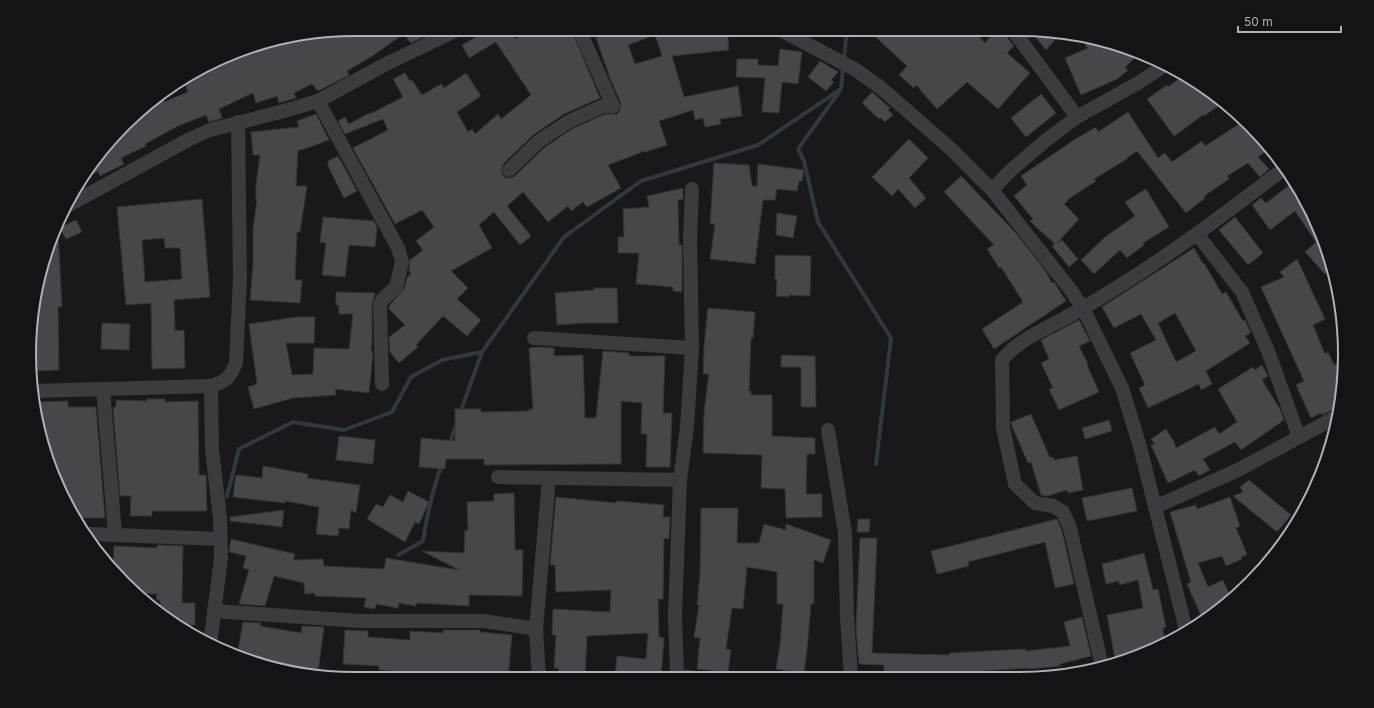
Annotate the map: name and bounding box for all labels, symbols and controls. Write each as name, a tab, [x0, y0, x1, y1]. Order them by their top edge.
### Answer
scale bar	[1238, 8, 1341, 34]
text: 50 m	[1244, 14, 1273, 29]

